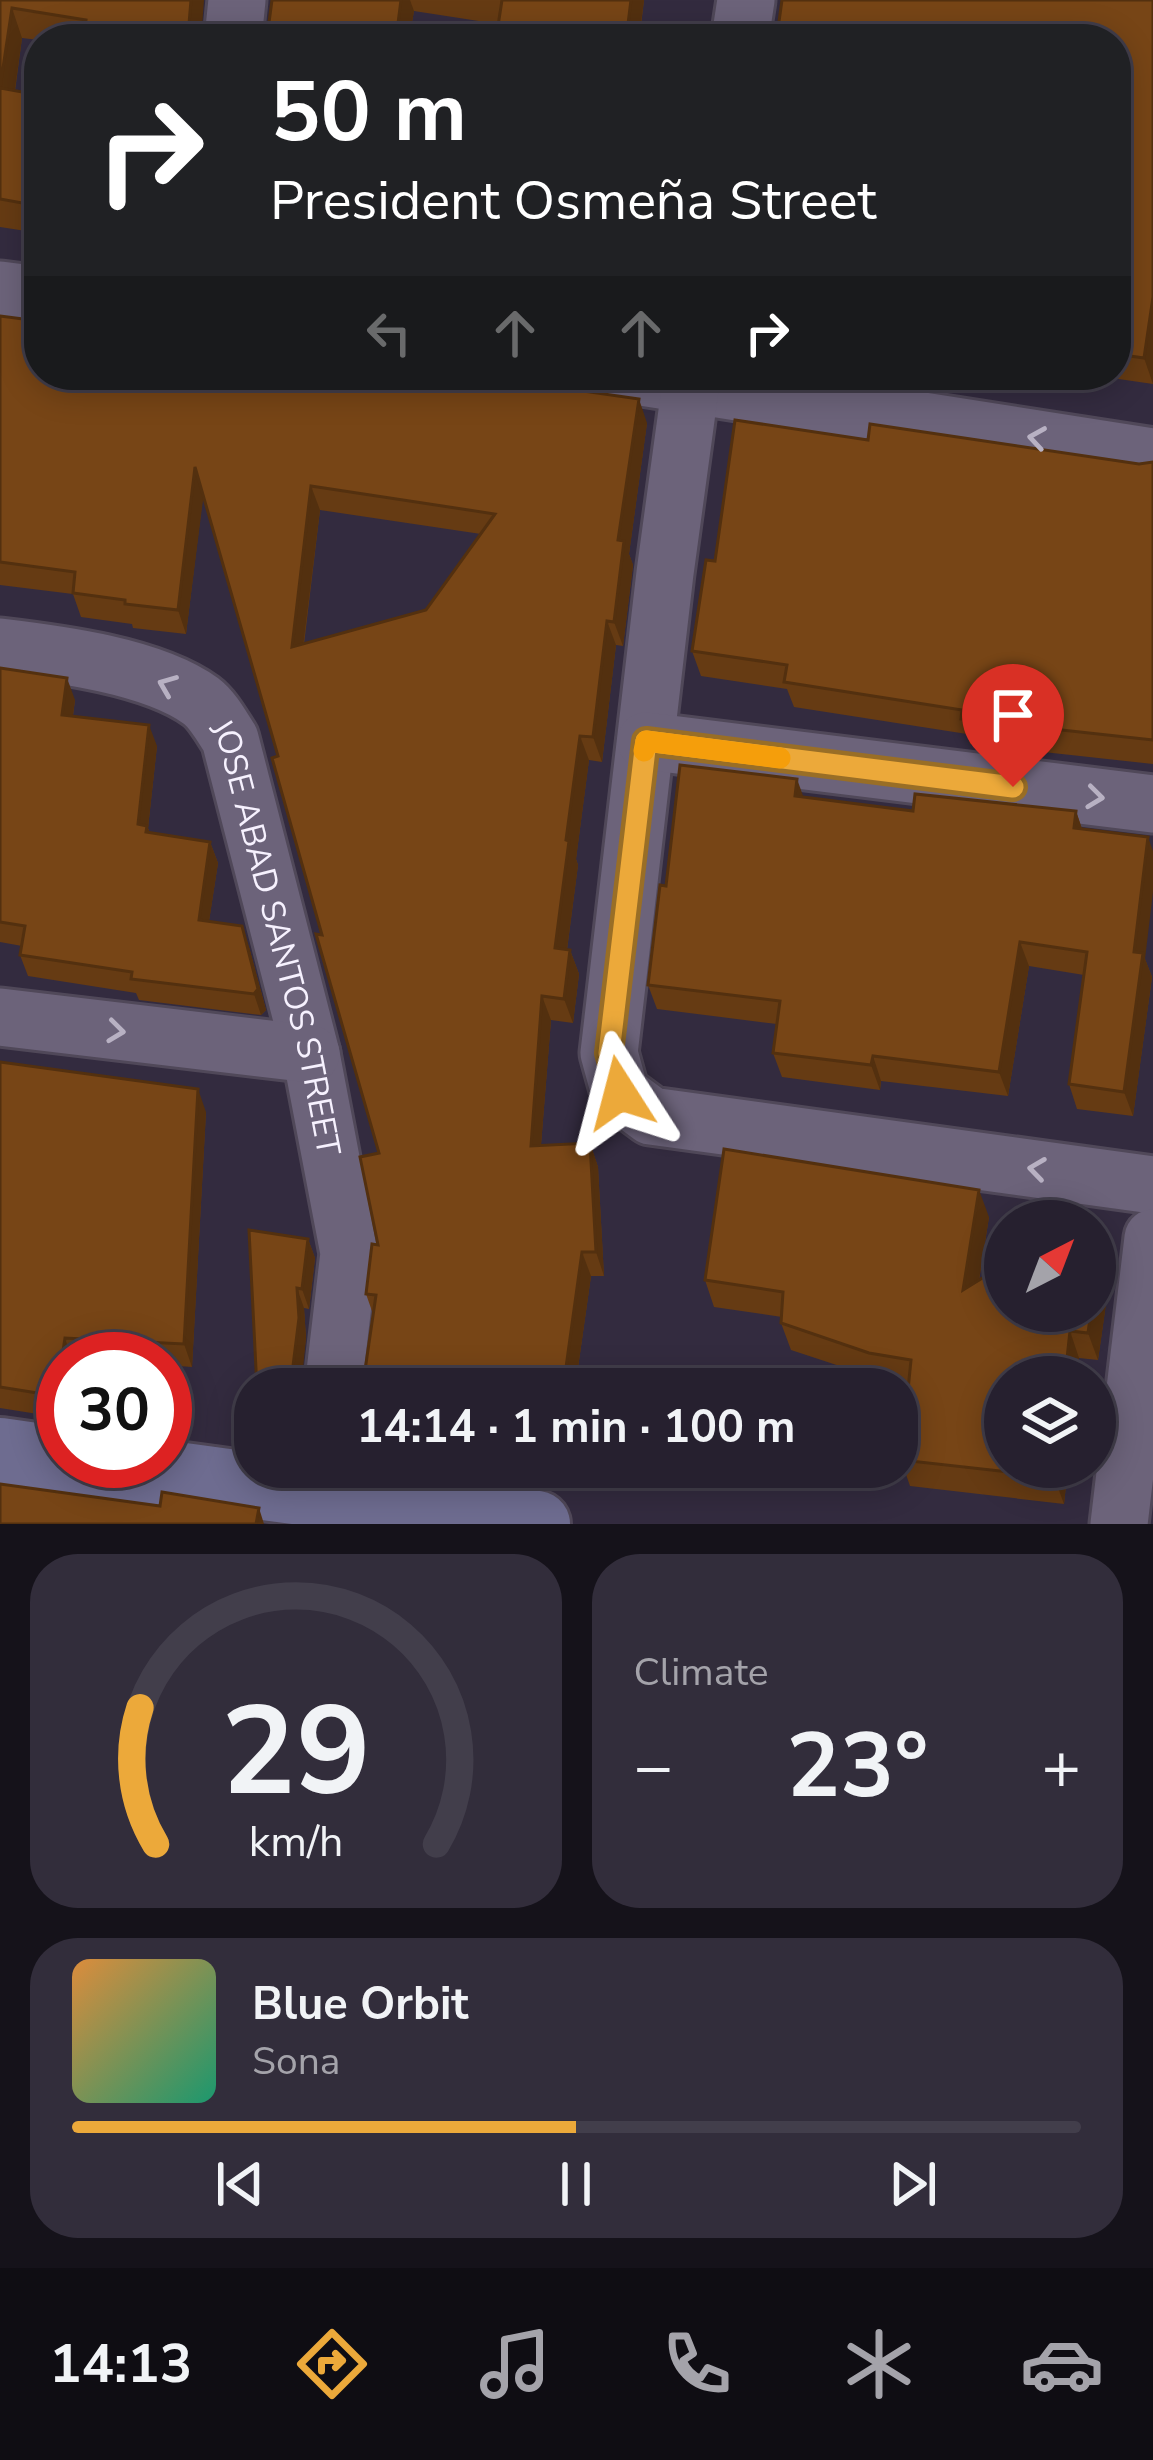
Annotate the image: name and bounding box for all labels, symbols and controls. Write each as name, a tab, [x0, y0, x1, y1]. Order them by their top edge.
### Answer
text: 50 m	[270, 55, 467, 170]
icon: right	[72, 72, 228, 228]
text: President Osmeña Street	[270, 164, 876, 238]
icon: left	[356, 300, 422, 366]
icon: ahead	[482, 300, 548, 366]
icon: ahead	[608, 300, 674, 366]
icon: right	[734, 300, 800, 366]
one-way arrow	[1028, 427, 1048, 452]
pin	[962, 664, 1064, 787]
one-way arrow	[158, 675, 179, 699]
icon: arrive	[980, 682, 1046, 748]
street label: JOSE ABAD SANTOS STREET	[198, 710, 351, 1160]
one-way arrow	[1085, 783, 1105, 809]
one-way arrow	[106, 1017, 126, 1043]
position arrow	[557, 1030, 683, 1156]
one-way arrow	[1027, 1157, 1047, 1183]
north arrow	[984, 1200, 1116, 1332]
map controls	[984, 1200, 1116, 1488]
speed limit sign: 30	[36, 1332, 192, 1488]
button: layers	[984, 1356, 1116, 1488]
text: 14:14 · 1 min · 100 m	[356, 1397, 796, 1458]
text: Climate	[634, 1646, 769, 1699]
text: 29	[221, 1667, 371, 1837]
text: 23°	[786, 1705, 928, 1828]
text: −	[634, 1722, 673, 1812]
text: +	[1041, 1722, 1081, 1812]
text: km/h	[248, 1813, 343, 1871]
text: Blue Orbit	[252, 1974, 469, 2035]
text: Sona	[252, 2035, 341, 2088]
icon: previous	[207, 2151, 273, 2217]
icon: pause	[543, 2151, 609, 2217]
icon: next	[880, 2151, 946, 2217]
icon: directions	[290, 2322, 374, 2406]
icon: music	[473, 2322, 557, 2406]
icon: phone	[655, 2322, 739, 2406]
icon: climate	[837, 2322, 921, 2406]
icon: car	[1020, 2322, 1104, 2406]
text: 14:13	[49, 2327, 192, 2401]

